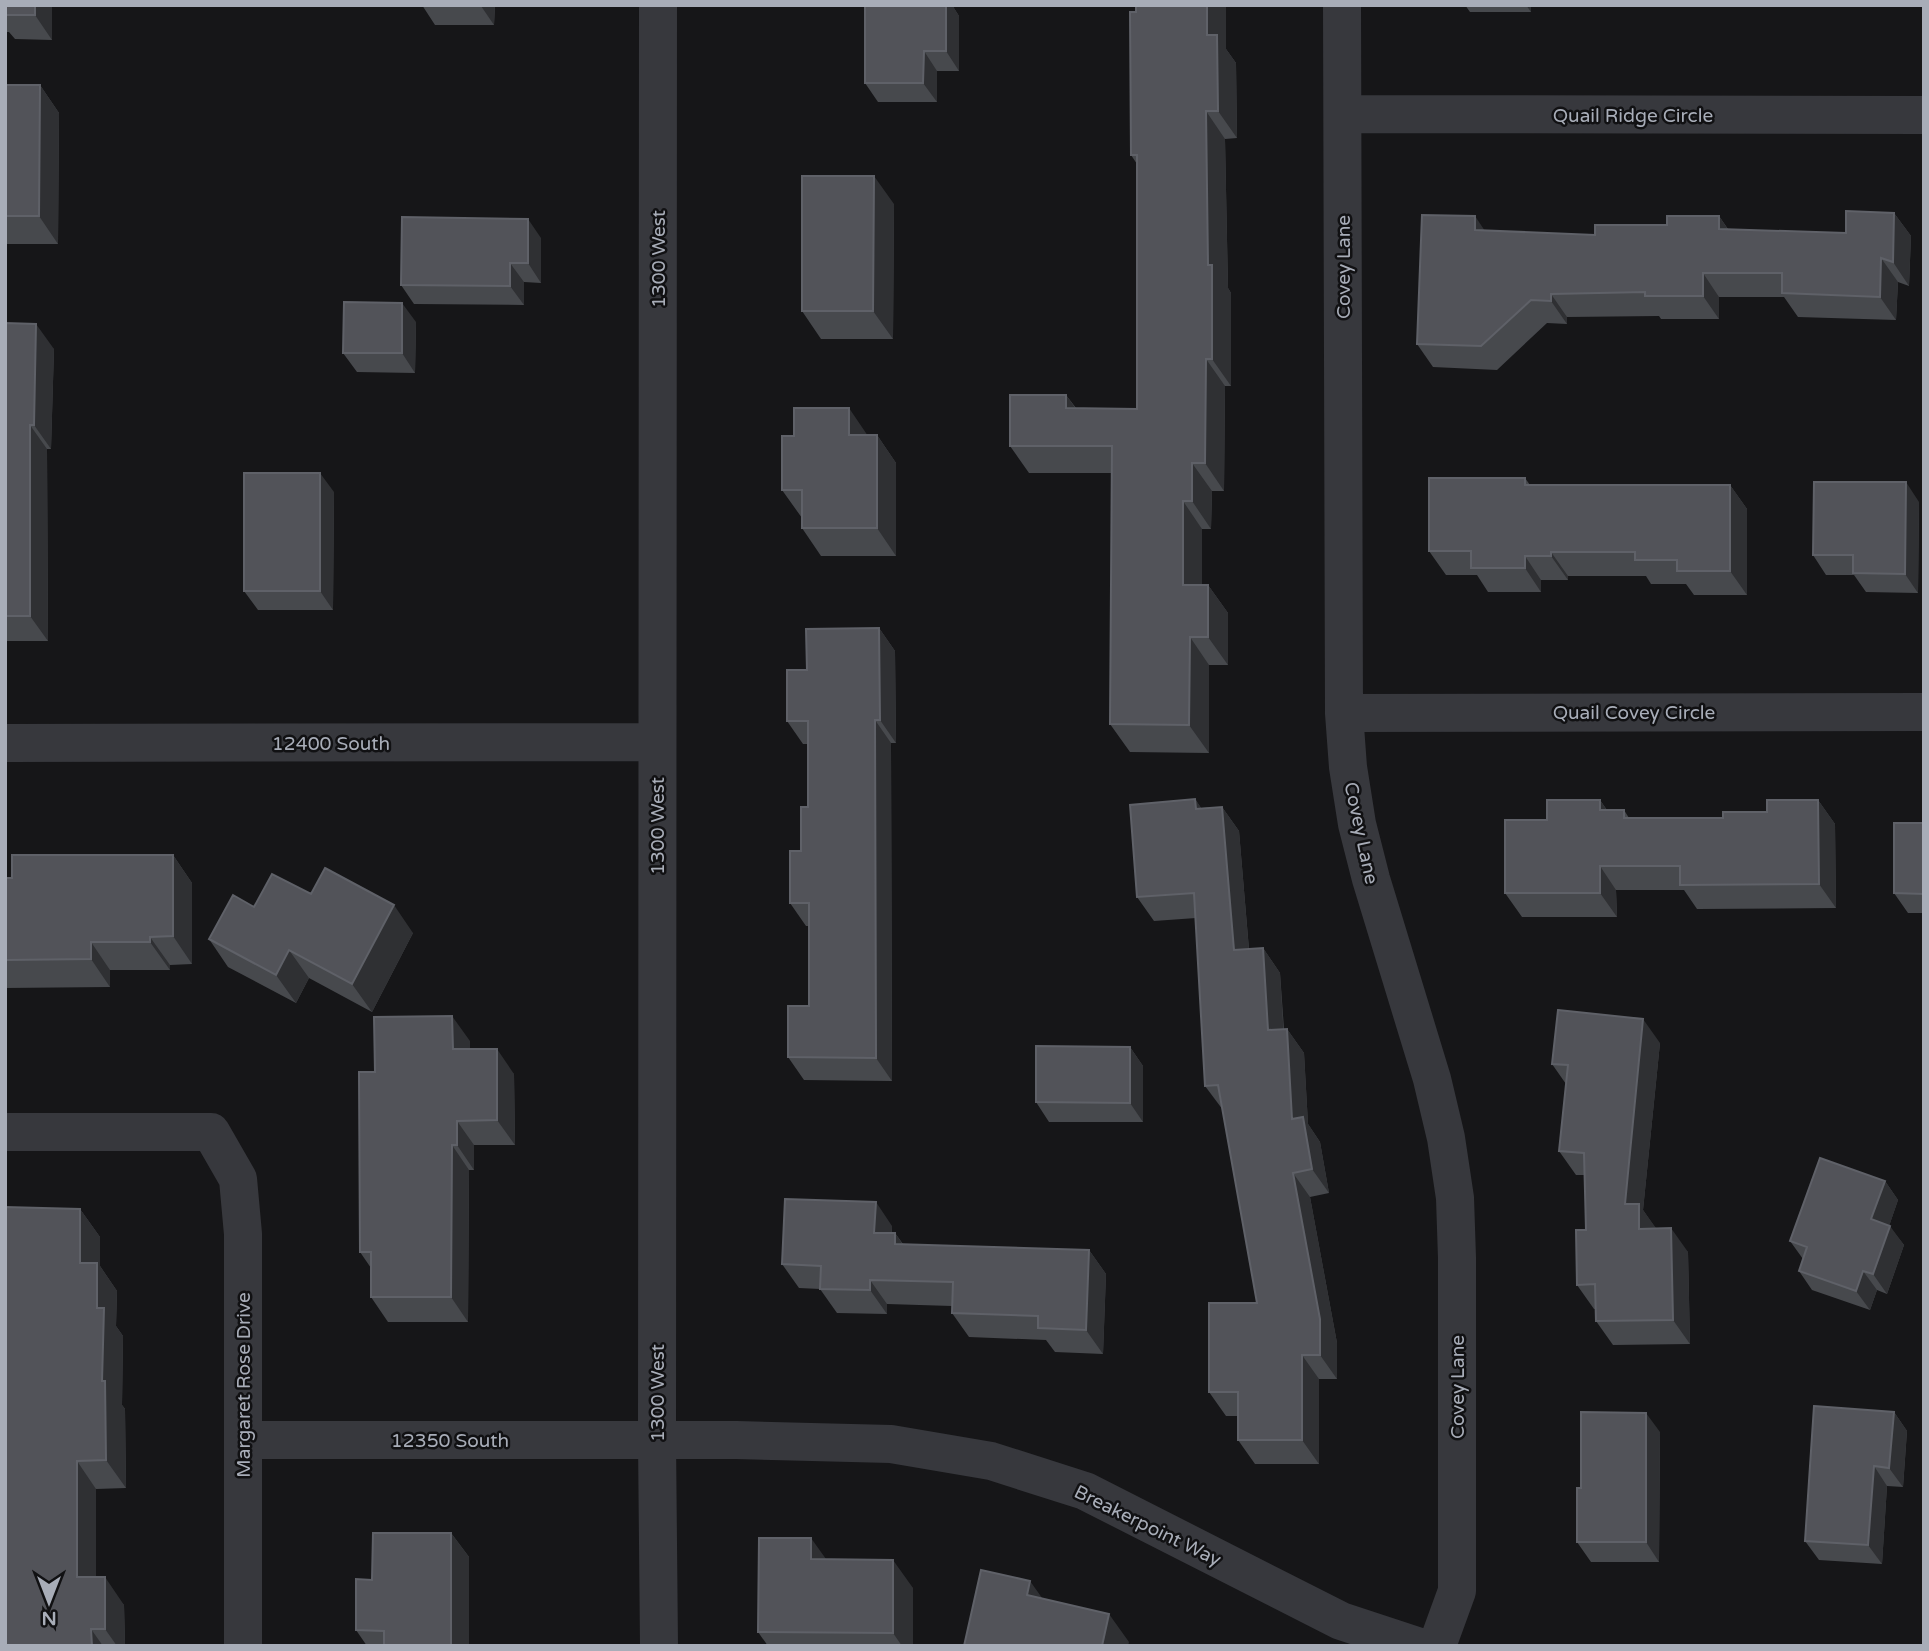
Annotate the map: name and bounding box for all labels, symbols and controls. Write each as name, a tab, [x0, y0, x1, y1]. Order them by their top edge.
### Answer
street label: Quail Ridge Circle	[1553, 105, 1713, 127]
street label: 1300 West	[648, 210, 670, 308]
street label: Covey Lane	[1333, 215, 1355, 319]
street label: Quail Covey Circle	[1553, 702, 1715, 724]
street label: 12400 South	[272, 733, 390, 755]
street label: 1300 West	[647, 777, 669, 875]
street label: Covey Lane	[1339, 780, 1383, 886]
street label: Margaret Rose Drive	[233, 1292, 255, 1478]
street label: Covey Lane	[1447, 1335, 1469, 1439]
street label: 1300 West	[647, 1344, 669, 1442]
street label: 12350 South	[391, 1430, 509, 1452]
street label: Breakerpoint Way	[1071, 1481, 1225, 1571]
north arrow	[14, 1567, 84, 1637]
text: N	[41, 1607, 57, 1629]

